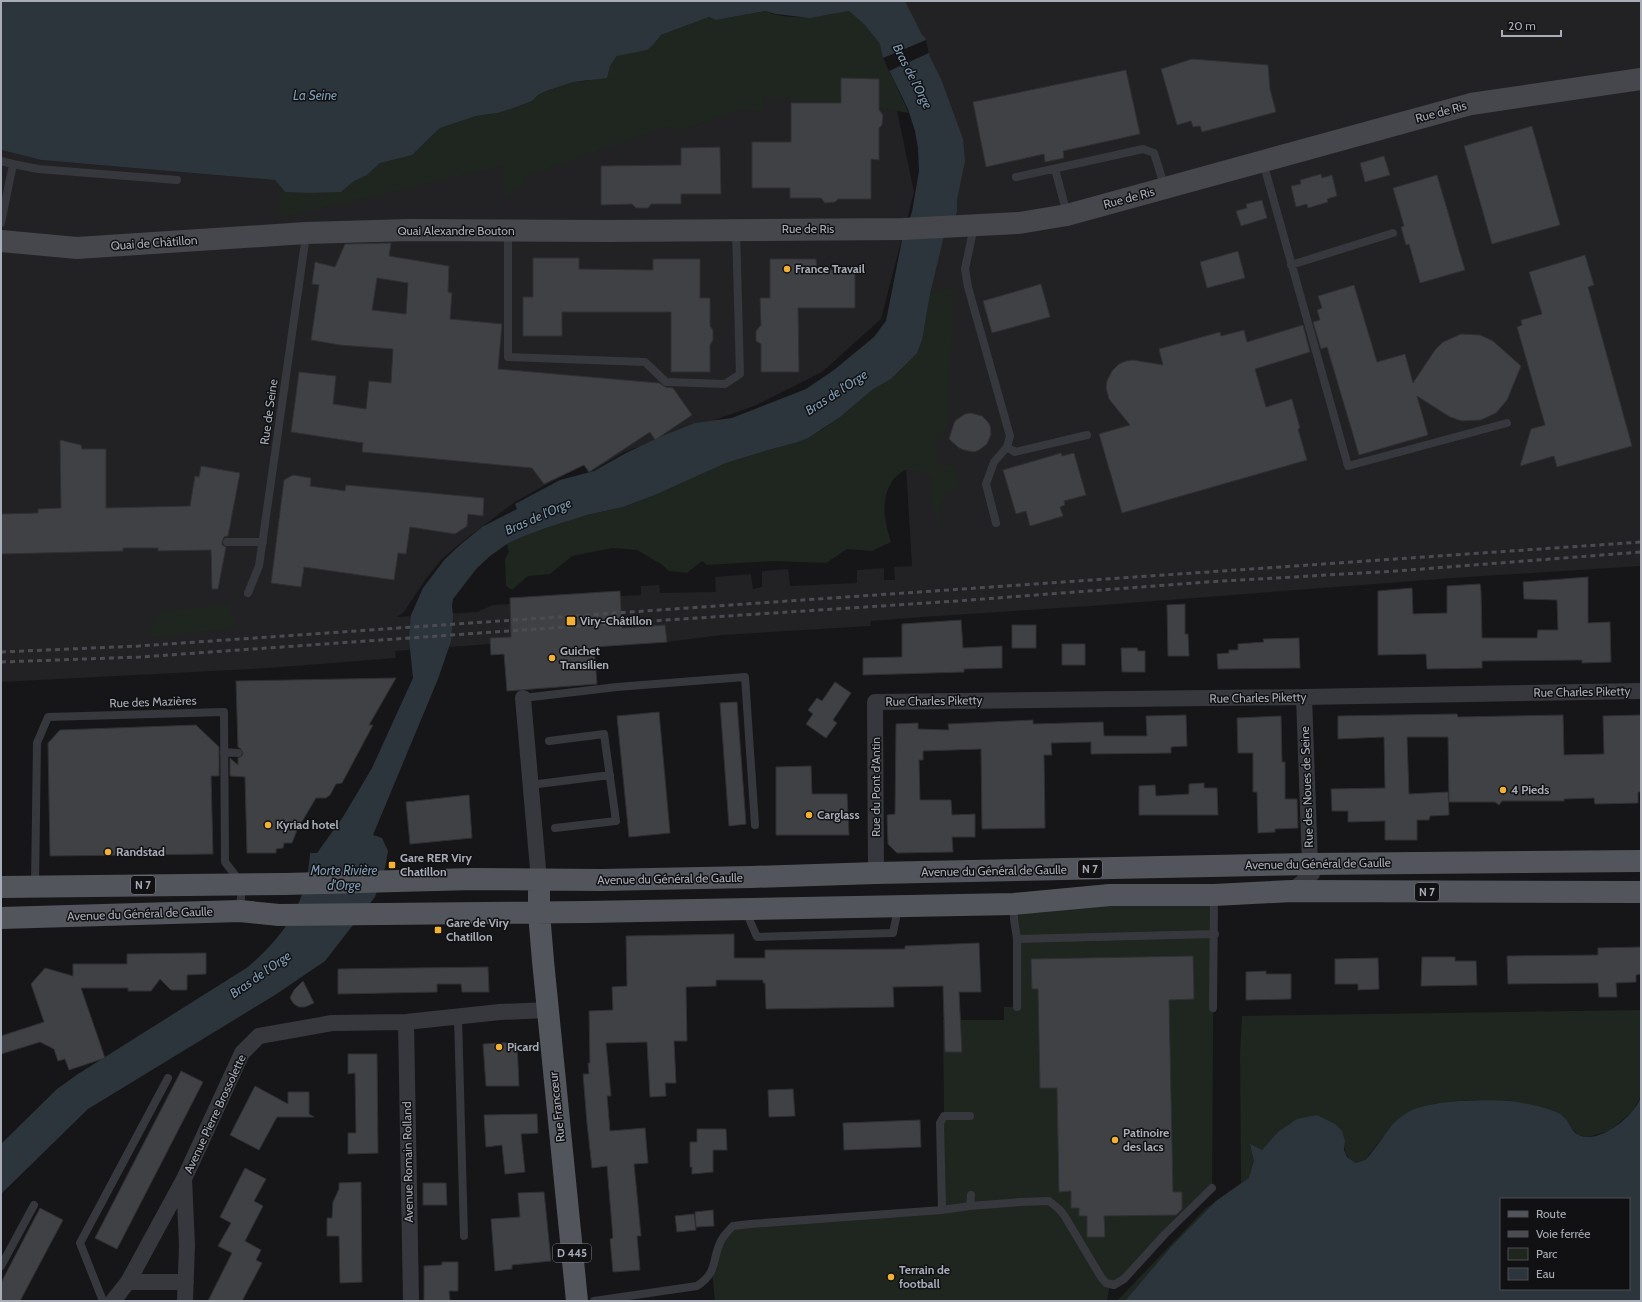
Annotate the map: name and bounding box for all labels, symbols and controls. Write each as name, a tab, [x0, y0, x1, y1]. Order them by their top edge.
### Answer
scale bar	[1502, 12, 1561, 38]
text: 20 m	[1508, 18, 1536, 33]
water label: Bras de l'Orge	[890, 41, 936, 111]
water label: La Seine	[293, 87, 337, 103]
street label: Rue de Ris	[1414, 97, 1468, 126]
street label: Rue de Ris	[1102, 183, 1156, 212]
street label: Rue de Ris	[782, 221, 834, 236]
street label: Quai Alexandre Bouton	[397, 223, 515, 238]
street label: Quai de Châtillon	[110, 232, 198, 253]
place label: France Travail	[795, 261, 865, 276]
marker: France Travail	[782, 264, 792, 274]
water label: Bras de l'Orge	[802, 366, 870, 418]
street label: Rue de Seine	[256, 378, 281, 446]
water label: Bras de l'Orge	[502, 494, 574, 538]
place label: Viry-Châtillon	[580, 613, 652, 628]
marker: Viry-Châtillon	[565, 615, 577, 627]
place label: Guichet Transilien	[560, 643, 609, 672]
marker: Guichet Transilien	[547, 653, 557, 663]
street label: Rue Charles Piketty	[1533, 683, 1631, 700]
street label: Rue Charles Piketty	[1209, 689, 1307, 706]
street label: Rue des Mazières	[109, 692, 197, 711]
street label: Rue Charles Piketty	[885, 692, 983, 709]
street label: Rue des Noues de Seine	[1297, 726, 1316, 848]
street label: Rue du Pont d'Antin	[868, 737, 883, 837]
place label: 4 Pieds	[1511, 782, 1549, 797]
marker: 4 Pieds	[1498, 785, 1508, 795]
place label: Carglass	[817, 807, 860, 822]
marker: Carglass	[804, 810, 814, 820]
place label: Kyriad hotel	[276, 817, 339, 832]
marker: Kyriad hotel	[263, 820, 273, 830]
place label: Randstad	[116, 844, 165, 859]
marker: Randstad	[103, 847, 113, 857]
place label: Gare RER Viry Chatillon	[400, 850, 472, 879]
street label: Avenue du Général de Gaulle	[1245, 855, 1391, 872]
marker: Gare RER Viry Chatillon	[387, 860, 397, 870]
road number: N 7	[1078, 860, 1102, 878]
water label: Morte Rivière d'Orge	[309, 862, 378, 893]
street label: Avenue du Général de Gaulle	[921, 862, 1067, 879]
street label: Avenue du Général de Gaulle	[597, 870, 743, 887]
road number: N 7	[131, 876, 155, 894]
road number: N 7	[1415, 883, 1439, 901]
street label: Avenue du Général de Gaulle	[67, 903, 213, 924]
place label: Gare de Viry Chatillon	[446, 915, 510, 944]
marker: Gare de Viry Chatillon	[433, 925, 443, 935]
water label: Bras de l'Orge	[226, 947, 294, 1001]
place label: Picard	[507, 1039, 539, 1054]
marker: Picard	[494, 1042, 504, 1052]
street label: Avenue Pierre Brossolette	[180, 1052, 249, 1176]
street label: Rue Francœur	[545, 1071, 568, 1143]
street label: Avenue Romain Rolland	[399, 1101, 416, 1223]
place label: Patinoire des lacs	[1123, 1125, 1169, 1154]
marker: Patinoire des lacs	[1110, 1135, 1120, 1145]
legend	[1500, 1198, 1630, 1290]
text: Route	[1536, 1206, 1566, 1221]
text: Voie ferrée	[1536, 1226, 1590, 1241]
road number: D 445	[553, 1244, 591, 1262]
text: Parc	[1536, 1246, 1558, 1261]
place label: Terrain de football	[899, 1262, 950, 1291]
text: Eau	[1536, 1266, 1555, 1281]
marker: Terrain de football	[886, 1272, 896, 1282]

